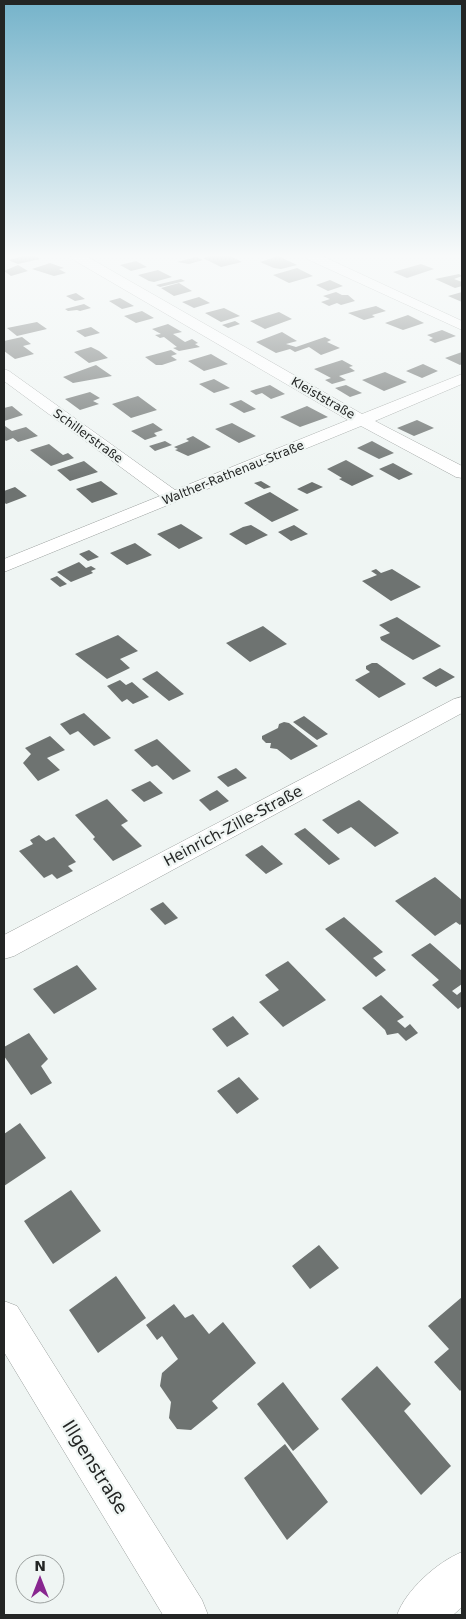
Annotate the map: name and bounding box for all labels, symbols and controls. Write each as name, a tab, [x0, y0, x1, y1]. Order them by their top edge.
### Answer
street label: Kleiststraße	[289, 374, 357, 422]
street label: Schillerstraße	[51, 406, 125, 466]
street label: Walther-Rathenau-Straße	[160, 438, 306, 508]
street label: Heinrich-Zille-Straße	[161, 782, 305, 870]
street label: Illgenstraße	[58, 1416, 133, 1517]
north arrow	[15, 1554, 65, 1604]
text: N	[34, 1558, 46, 1574]

